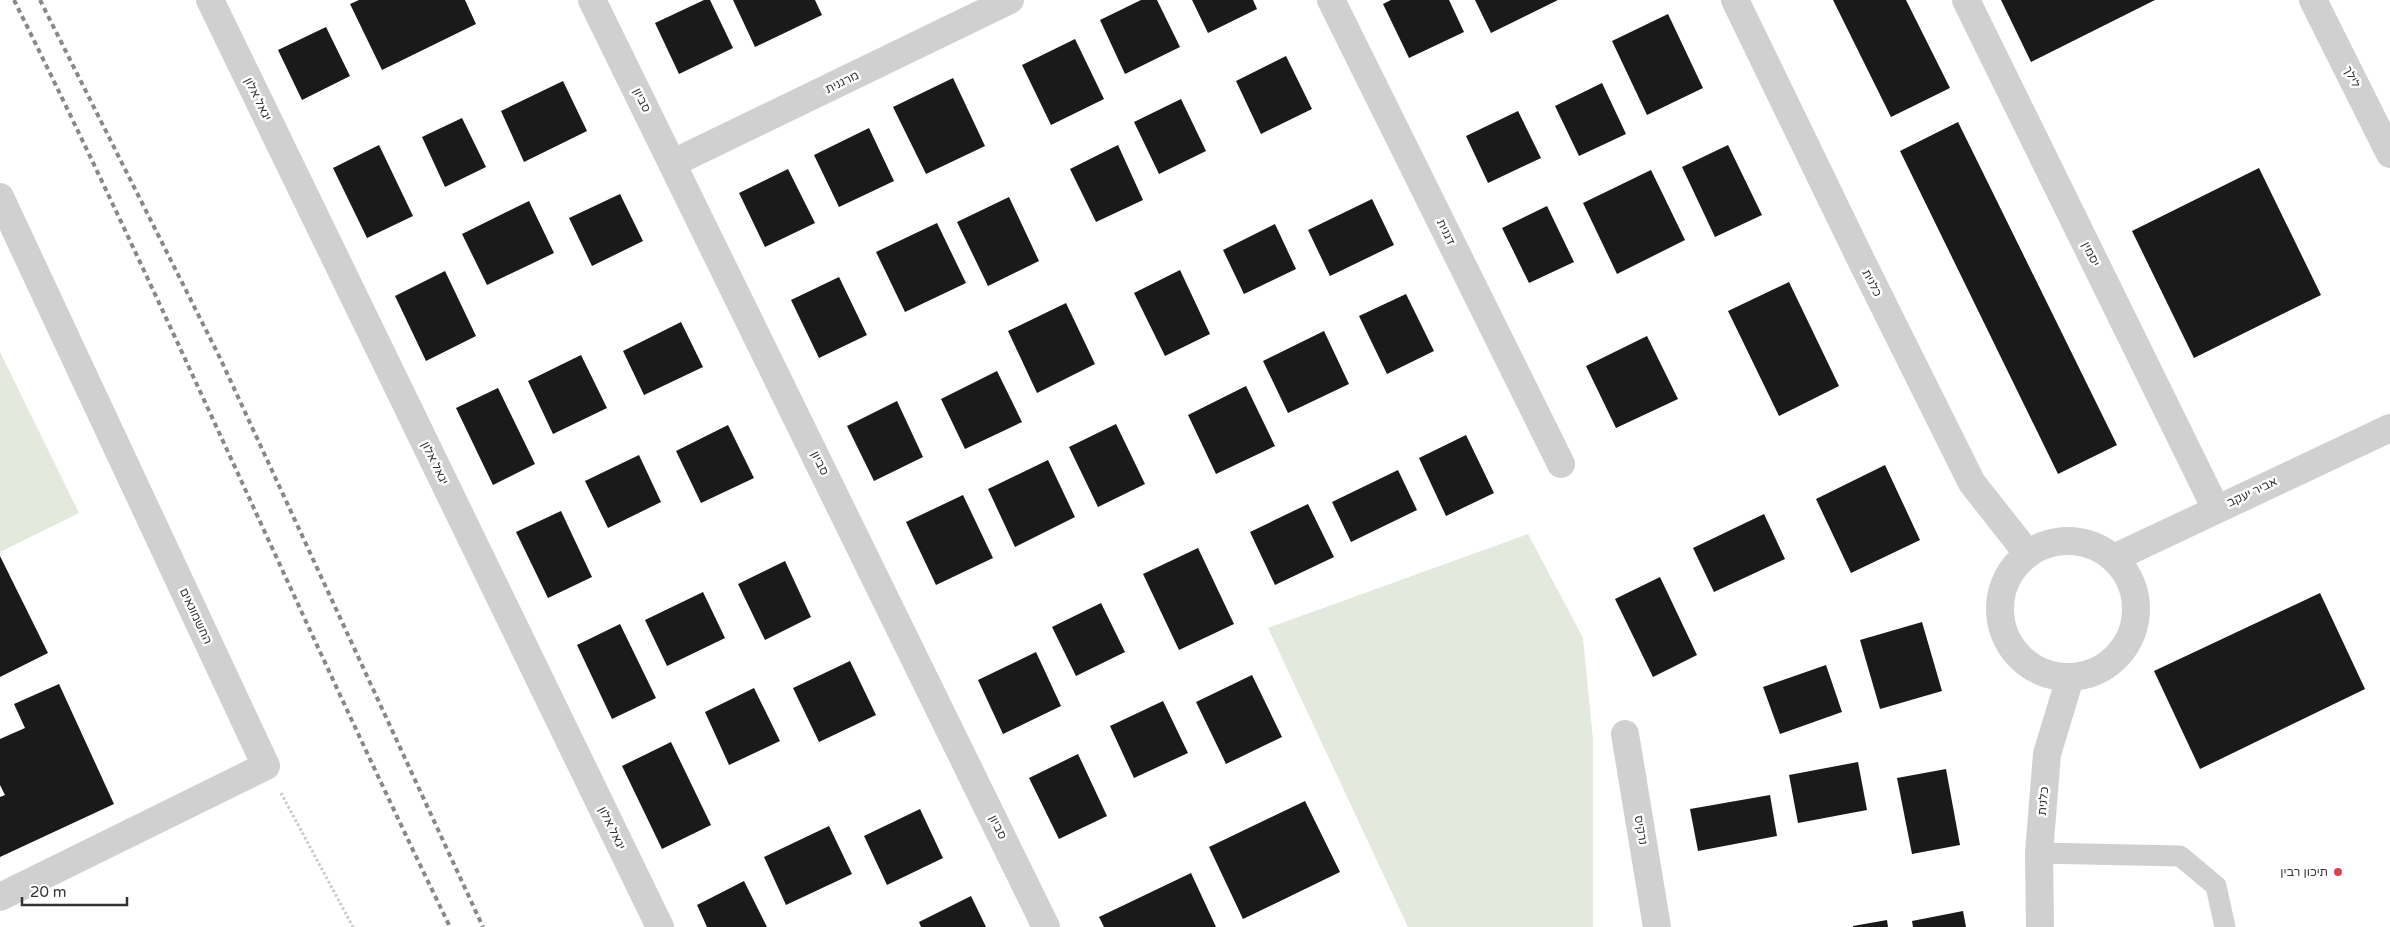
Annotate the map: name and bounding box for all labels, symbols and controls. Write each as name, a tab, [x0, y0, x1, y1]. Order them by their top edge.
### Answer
street label: לילך	[2341, 64, 2363, 90]
street label: מרגנית	[823, 68, 861, 96]
street label: יגאל אלון	[242, 75, 274, 123]
street label: סביון	[630, 86, 654, 114]
street label: דגנית	[1434, 217, 1458, 247]
street label: יסמין	[2079, 239, 2103, 269]
street label: כלנית	[1859, 267, 1885, 299]
street label: יגאל אלון	[419, 439, 451, 487]
street label: סביון	[808, 449, 832, 477]
street label: אביר יעקב	[2225, 474, 2279, 510]
street label: החשמונאים	[177, 586, 215, 646]
street label: כלנית	[2035, 786, 2051, 816]
street label: יגאל אלון	[596, 804, 628, 852]
street label: סביון	[986, 813, 1010, 841]
street label: נרקיס	[1632, 814, 1650, 846]
place label: תיכון רבין	[2280, 865, 2328, 879]
marker: תיכון רבין	[2332, 866, 2344, 878]
scale bar	[22, 874, 128, 906]
text: 20 m	[30, 883, 67, 901]

